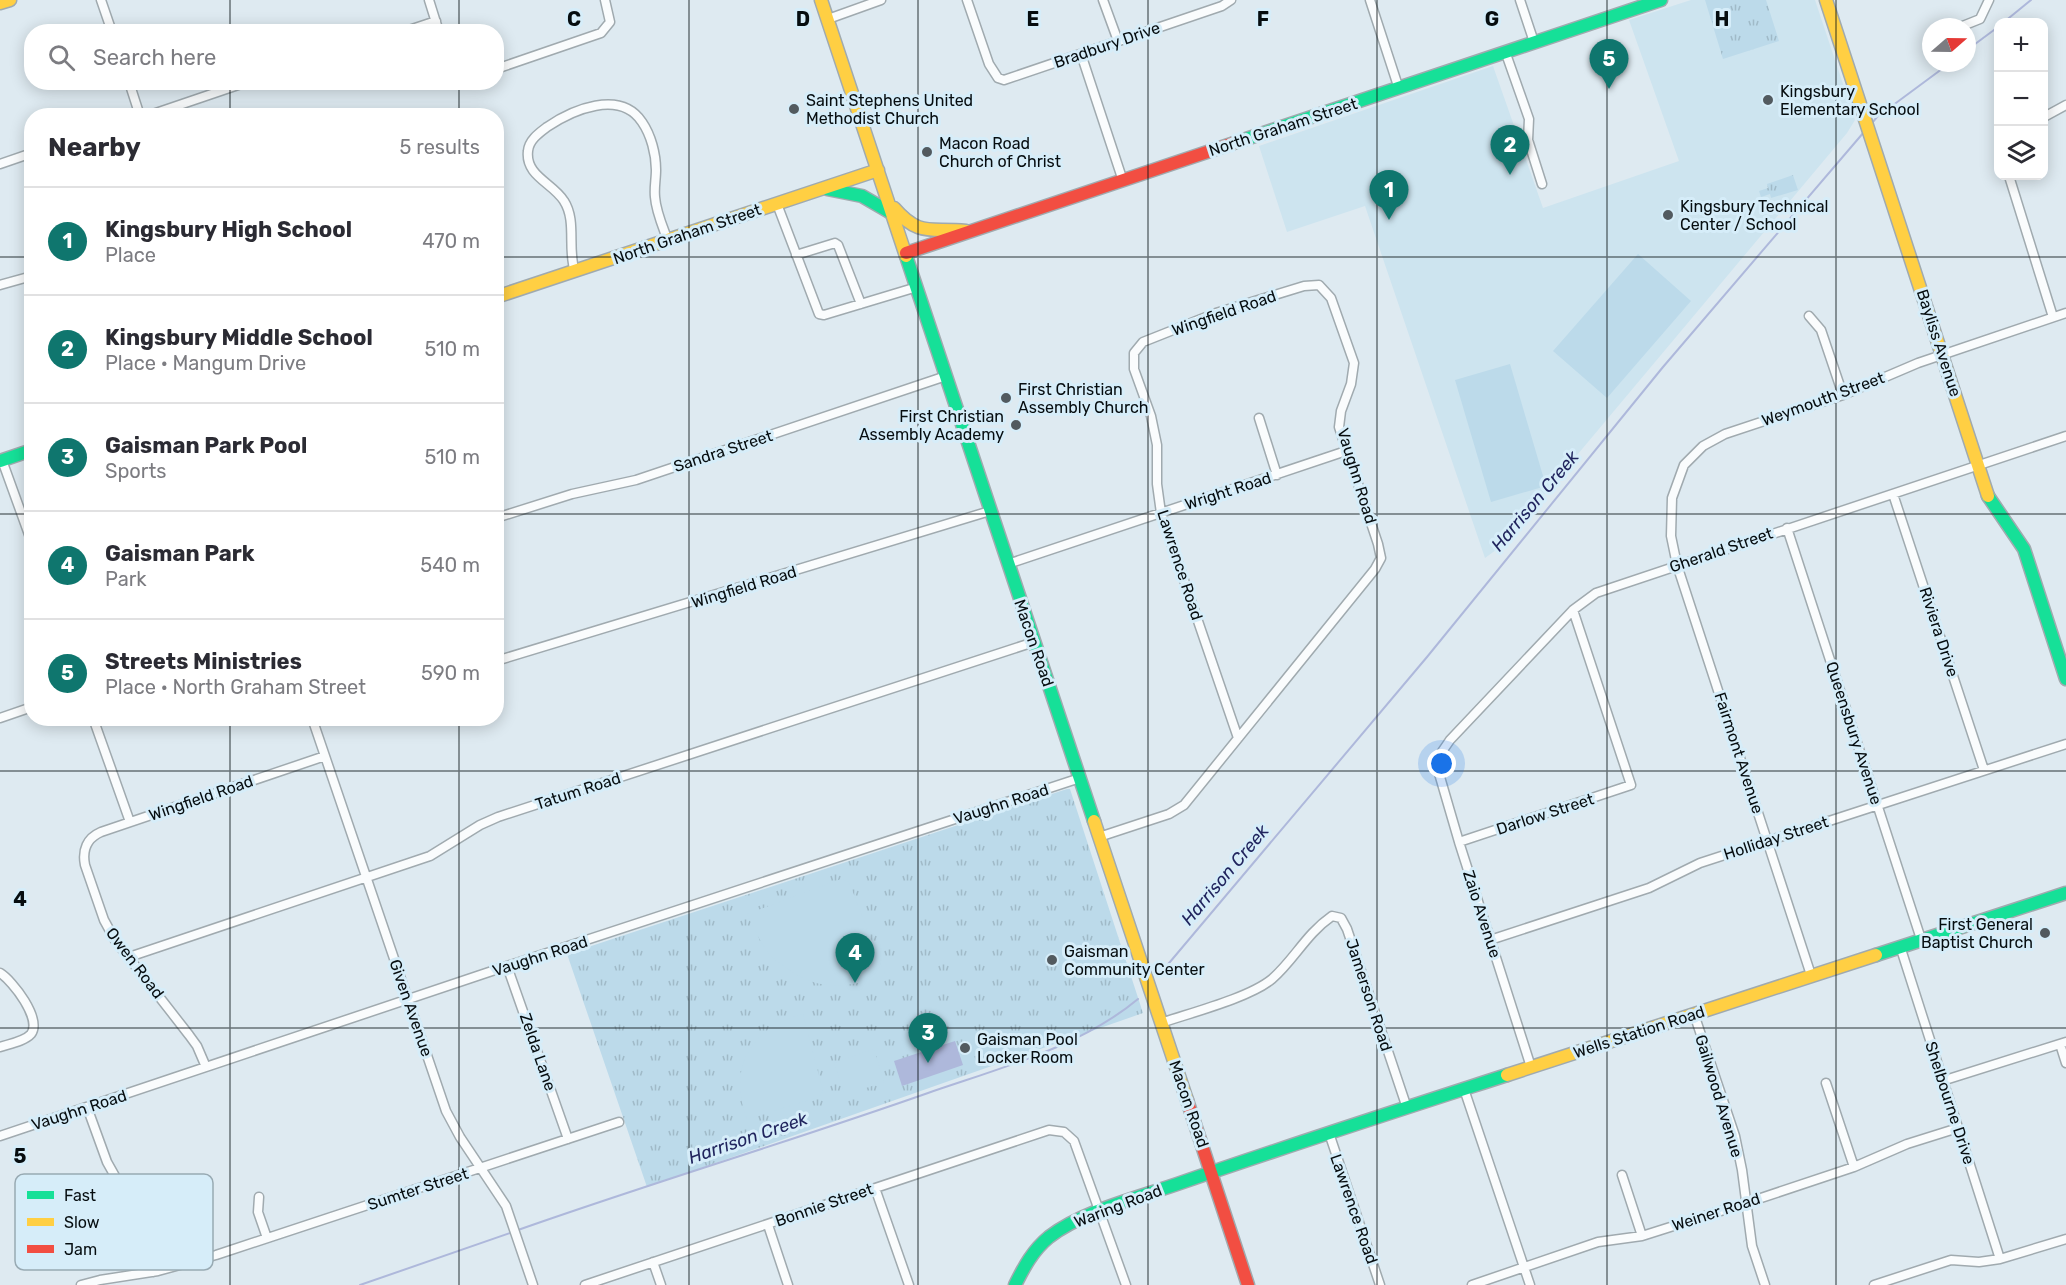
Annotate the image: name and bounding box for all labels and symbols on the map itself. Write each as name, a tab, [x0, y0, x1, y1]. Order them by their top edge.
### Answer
text: C	[567, 7, 581, 31]
text: D	[796, 7, 810, 31]
text: E	[1027, 7, 1039, 31]
text: F	[1257, 7, 1269, 31]
text: G	[1485, 7, 1499, 31]
text: H	[1715, 7, 1729, 31]
street label: Bradbury Drive	[1051, 18, 1163, 72]
north arrow	[1922, 18, 1976, 72]
pin: 5	[1590, 40, 1628, 89]
place label: Kingsbury Elementary School	[1780, 82, 1920, 119]
place label: Saint Stephens United Methodist Church	[806, 91, 973, 128]
marker: Kingsbury Elementary School	[1761, 93, 1775, 107]
street label: North Graham Street	[1206, 94, 1360, 160]
marker: Saint Stephens United Methodist Church	[787, 102, 801, 116]
pin: 2	[1490, 126, 1530, 175]
place label: Macon Road Church of Christ	[939, 134, 1061, 171]
marker: Macon Road Church of Christ	[920, 145, 934, 159]
pin: 1	[1370, 170, 1408, 220]
place label: Kingsbury Technical Center / School	[1680, 197, 1828, 234]
street label: North Graham Street	[611, 200, 763, 268]
marker: Kingsbury Technical Center / School	[1661, 208, 1675, 222]
street label: Wingfield Road	[1169, 286, 1279, 340]
street label: Bayliss Avenue	[1913, 287, 1965, 399]
street label: Weymouth Street	[1759, 368, 1887, 430]
place label: First Christian Assembly Church	[1018, 380, 1149, 417]
marker: First Christian Assembly Church	[999, 391, 1013, 405]
place label: First Christian Assembly Academy	[859, 407, 1004, 444]
marker: First Christian Assembly Academy	[1009, 418, 1023, 432]
street label: Sandra Street	[671, 426, 775, 476]
street label: Vaughn Road	[1333, 426, 1381, 526]
water label: Harrison Creek	[1487, 446, 1584, 556]
street label: Wright Road	[1182, 468, 1274, 514]
street label: Lawrence Road	[1153, 507, 1207, 623]
street label: Gherald Street	[1667, 523, 1775, 577]
street label: Wingfield Road	[689, 562, 799, 612]
street label: Riviera Drive	[1916, 585, 1962, 679]
street label: Macon Road	[1010, 597, 1058, 689]
street label: Queensbury Avenue	[1822, 659, 1886, 807]
street label: Fairmont Avenue	[1710, 690, 1768, 816]
your location	[1427, 749, 1456, 778]
street label: Tatum Road	[533, 768, 623, 814]
street label: Wingfield Road	[146, 771, 256, 825]
street label: Vaughn Road	[951, 780, 1051, 828]
street label: Darlow Street	[1494, 789, 1596, 839]
street label: Holliday Street	[1721, 812, 1831, 864]
water label: Harrison Creek	[1177, 820, 1274, 930]
street label: Zaio Avenue	[1459, 868, 1505, 960]
text: 4	[13, 887, 27, 911]
place label: First General Baptist Church	[1921, 915, 2033, 952]
street label: Owen Road	[102, 924, 168, 1002]
marker: First General Baptist Church	[2038, 926, 2052, 940]
street label: Vaughn Road	[490, 932, 590, 980]
pin: 4	[836, 934, 874, 983]
street label: Jamerson Road	[1342, 936, 1396, 1054]
place label: Gaisman Community Center	[1064, 942, 1205, 979]
marker: Gaisman Community Center	[1045, 953, 1059, 967]
street label: Given Avenue	[385, 957, 437, 1059]
street label: Wells Station Road	[1571, 1002, 1707, 1062]
street label: Zelda Lane	[516, 1011, 560, 1093]
pin: 3	[908, 1014, 948, 1063]
place label: Gaisman Pool Locker Room	[977, 1030, 1078, 1067]
street label: Gailwood Avenue	[1691, 1032, 1747, 1160]
street label: Shelbourne Drive	[1921, 1039, 1979, 1167]
marker: Gaisman Pool Locker Room	[958, 1041, 972, 1055]
street label: Macon Road	[1165, 1058, 1213, 1150]
street label: Vaughn Road	[29, 1086, 129, 1134]
water label: Harrison Creek	[686, 1107, 811, 1169]
text: 5	[14, 1144, 27, 1168]
street label: Lawrence Road	[1326, 1152, 1382, 1266]
street label: Sumter Street	[365, 1164, 471, 1214]
legend	[15, 1174, 213, 1270]
street label: Bonnie Street	[773, 1179, 875, 1231]
street label: Waring Road	[1071, 1181, 1165, 1231]
text: Fast	[64, 1186, 96, 1205]
street label: Weiner Road	[1670, 1189, 1762, 1235]
text: Slow	[64, 1213, 100, 1232]
text: Jam	[64, 1240, 97, 1259]

